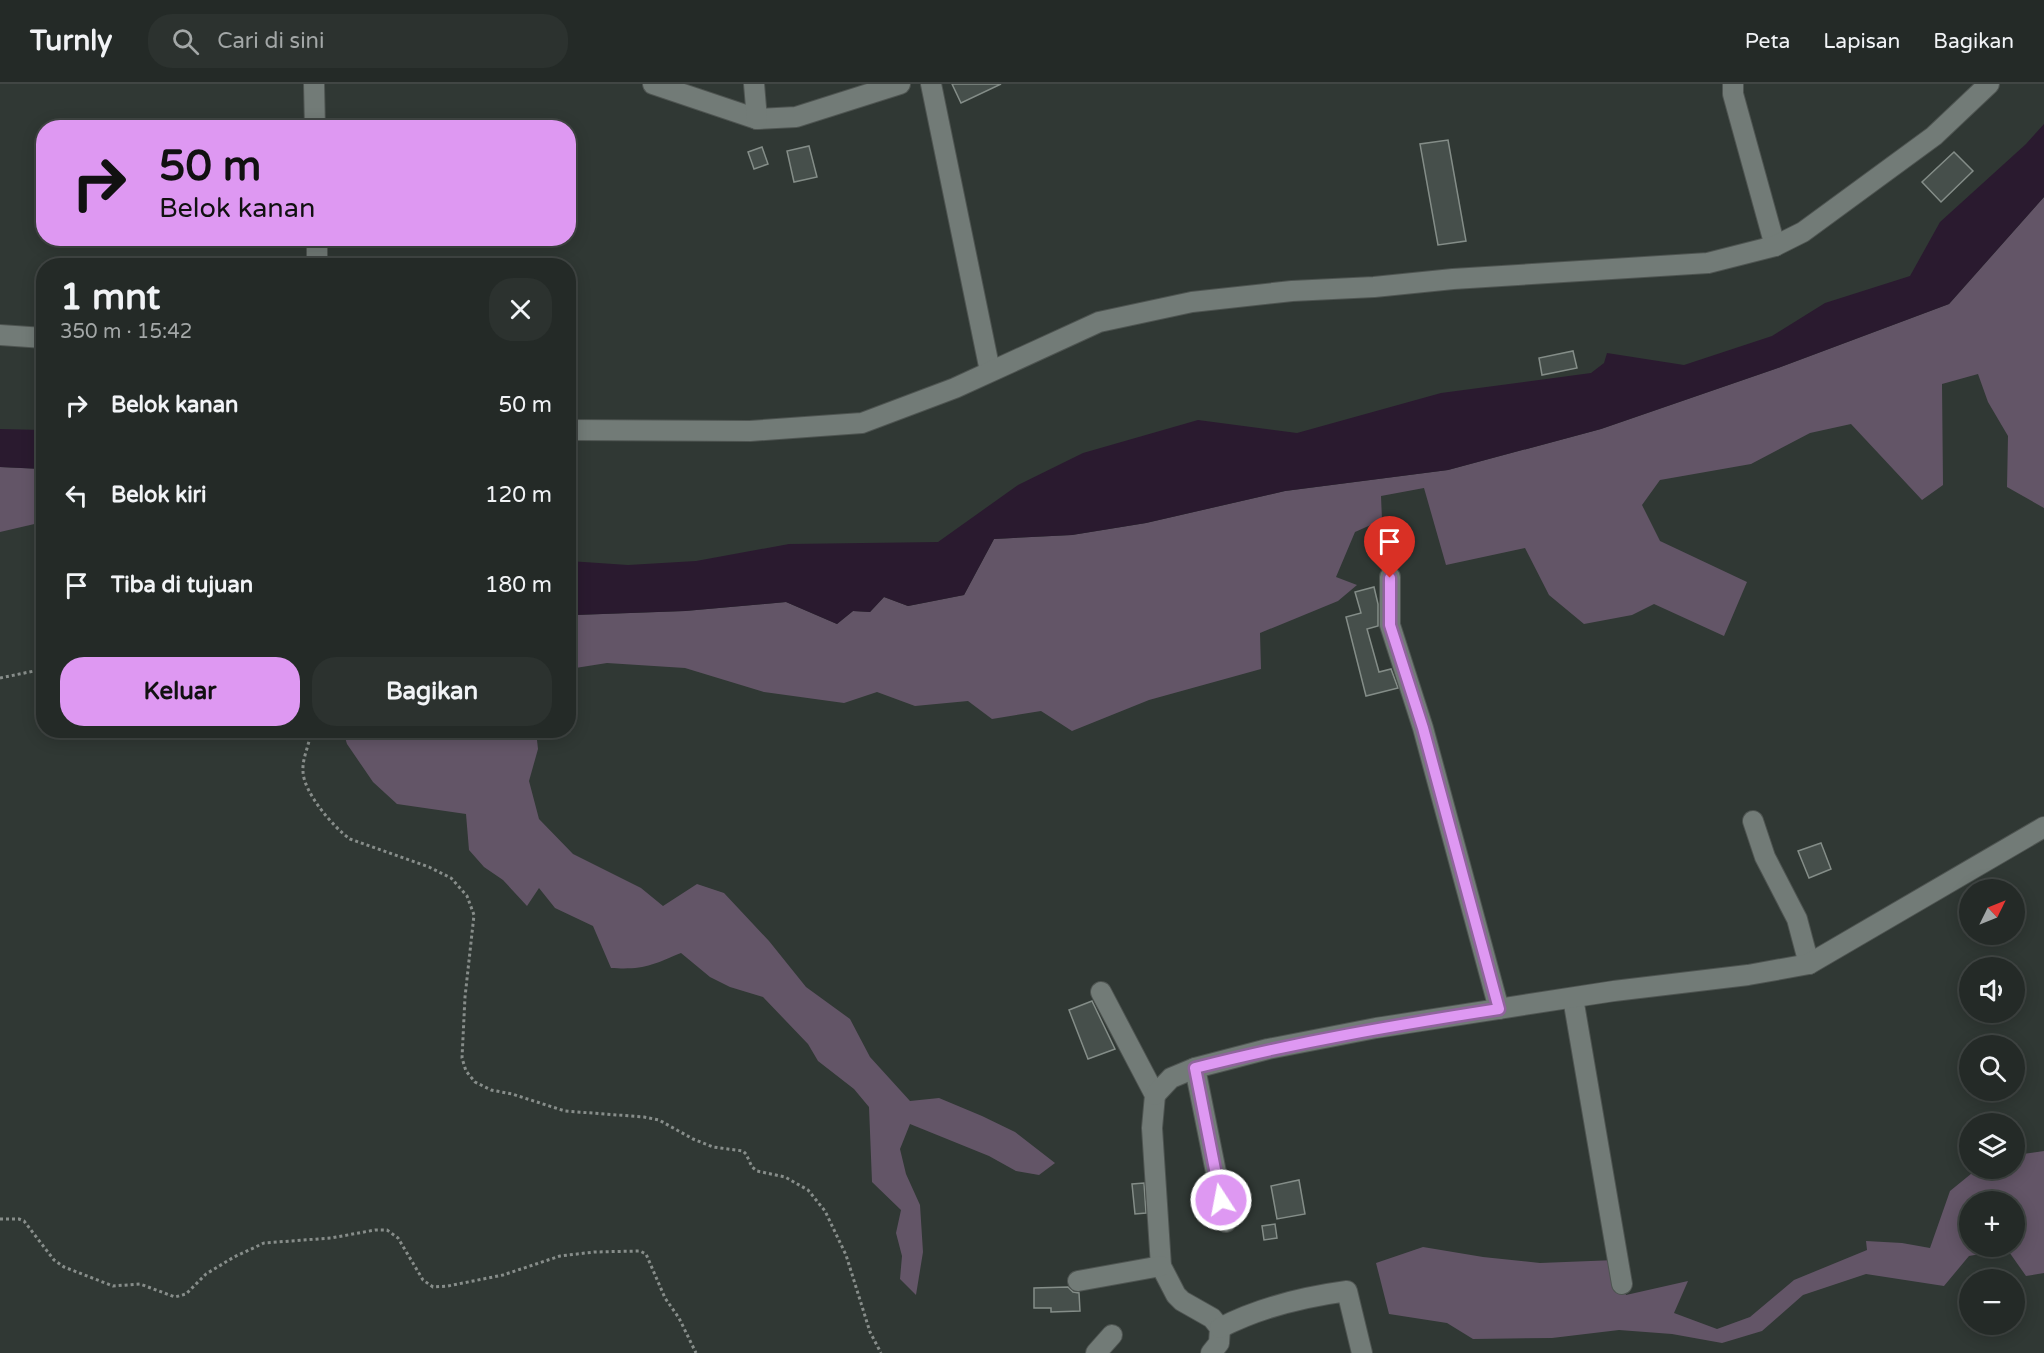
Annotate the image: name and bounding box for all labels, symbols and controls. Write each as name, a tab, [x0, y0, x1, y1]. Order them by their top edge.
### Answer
search box	[148, 14, 568, 68]
text: Turnly	[30, 24, 112, 58]
icon: search	[169, 25, 202, 58]
text: Cari di sini	[217, 28, 325, 54]
text: Peta	[1745, 29, 1790, 54]
text: Lapisan	[1823, 29, 1900, 54]
text: Bagikan	[1933, 29, 2014, 54]
text: 50 m	[159, 141, 261, 192]
icon: right	[60, 144, 138, 222]
text: Belok kanan	[159, 192, 315, 225]
text: 1 mnt	[60, 276, 160, 319]
button: close	[489, 278, 552, 341]
text: 350 m · 15:42	[60, 320, 192, 344]
icon: right	[60, 389, 93, 422]
text: Belok kanan	[111, 392, 238, 418]
text: 50 m	[498, 392, 552, 418]
icon: left	[60, 479, 93, 512]
text: Belok kiri	[111, 482, 207, 508]
text: 120 m	[485, 482, 552, 508]
pin	[1364, 516, 1415, 578]
icon: arrive	[1373, 525, 1406, 558]
icon: arrive	[60, 569, 93, 602]
text: Tiba di tujuan	[111, 572, 253, 598]
text: 180 m	[485, 572, 552, 598]
button: Keluar	[60, 657, 300, 726]
button: Bagikan	[312, 657, 552, 726]
north arrow	[1959, 879, 2025, 945]
map controls	[1959, 879, 2025, 1335]
button: sound	[1959, 957, 2025, 1023]
button: search	[1959, 1035, 2025, 1101]
button: layers	[1959, 1113, 2025, 1179]
position arrow	[1189, 1168, 1253, 1232]
button: +	[1959, 1191, 2025, 1257]
button: −	[1959, 1269, 2025, 1335]

